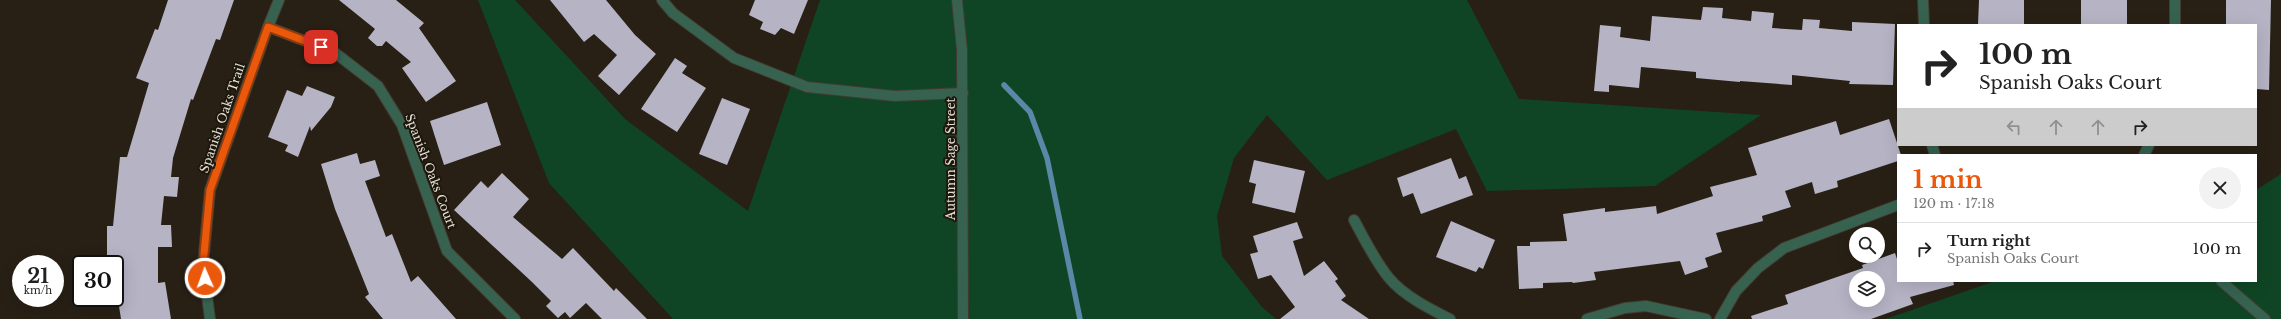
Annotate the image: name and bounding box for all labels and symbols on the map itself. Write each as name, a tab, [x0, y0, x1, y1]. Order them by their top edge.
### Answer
pin	[304, 30, 338, 64]
street label: Spanish Oaks Trail	[196, 61, 248, 175]
street label: Autumn Sage Street	[943, 97, 958, 221]
street label: Spanish Oaks Court	[402, 111, 460, 231]
speed limit sign: 30	[72, 255, 124, 307]
position arrow	[184, 257, 226, 299]

